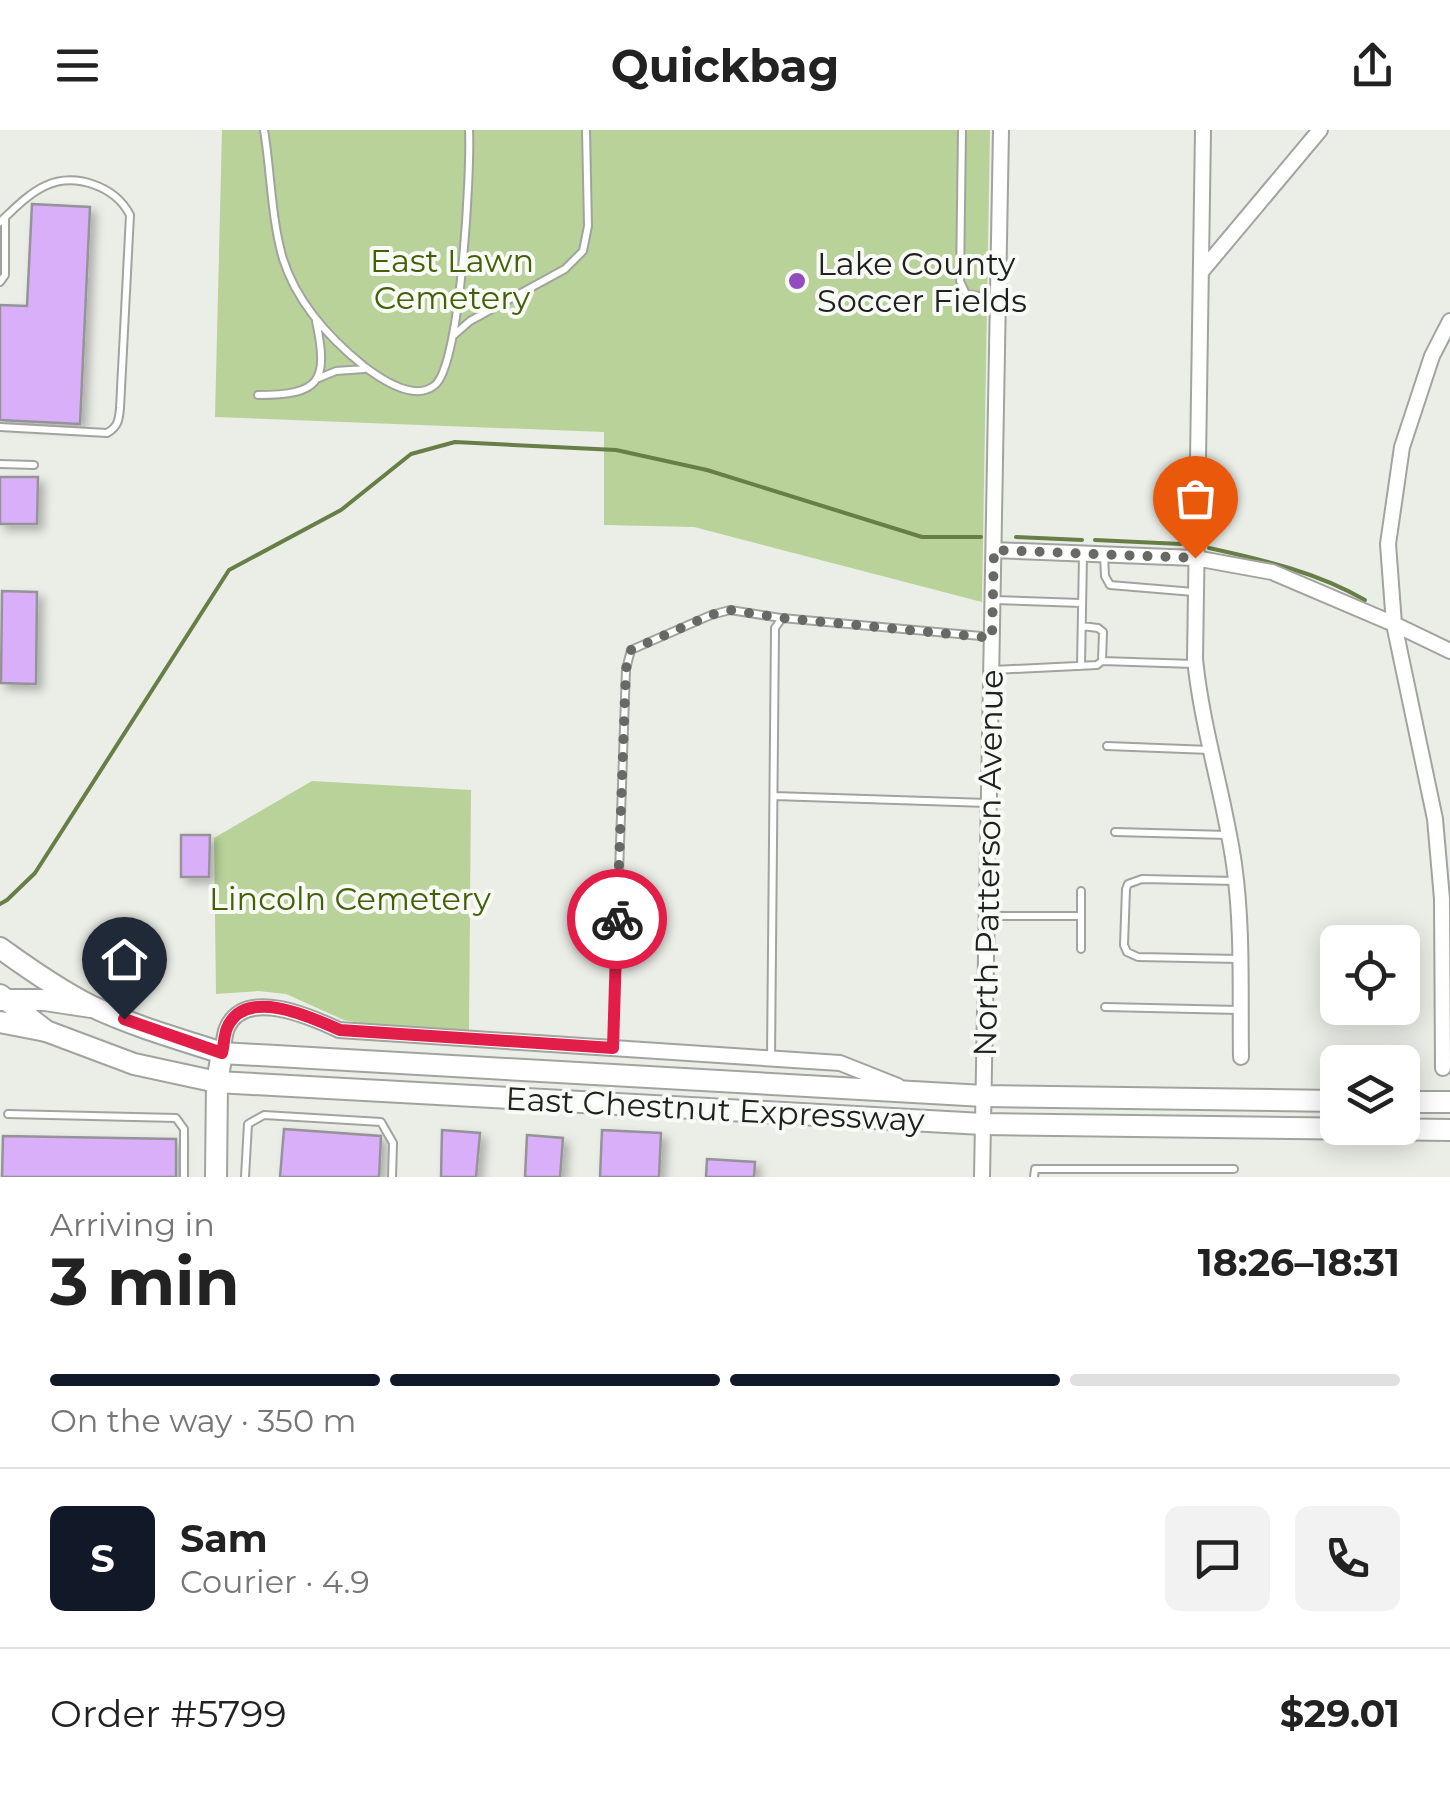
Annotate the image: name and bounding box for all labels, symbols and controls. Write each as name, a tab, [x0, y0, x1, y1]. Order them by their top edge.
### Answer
icon: menu	[50, 38, 105, 93]
text: Quickbag	[611, 38, 839, 93]
icon: share	[1345, 38, 1400, 93]
park label: East Lawn Cemetery	[370, 241, 534, 317]
place label: Lake County Soccer Fields	[817, 244, 1027, 320]
marker: Lake County Soccer Fields	[786, 270, 808, 292]
pin	[1153, 456, 1238, 559]
icon: bag	[1168, 471, 1223, 526]
street label: North Patterson Avenue	[965, 669, 1011, 1057]
courier	[567, 869, 667, 969]
park label: Lincoln Cemetery	[209, 879, 492, 918]
icon: bike	[590, 892, 645, 947]
pin	[82, 917, 167, 1020]
map controls	[1320, 925, 1420, 1145]
button: locate	[1320, 925, 1420, 1025]
icon: home	[97, 932, 152, 987]
button: layers	[1320, 1045, 1420, 1145]
street label: East Chestnut Expressway	[505, 1079, 926, 1139]
text: Arriving in	[50, 1205, 215, 1244]
text: 18:26–18:31	[1198, 1239, 1400, 1286]
text: 3 min	[50, 1242, 240, 1321]
text: On the way · 350 m	[50, 1401, 357, 1440]
button: chat	[1165, 1506, 1270, 1611]
button: phone	[1295, 1506, 1400, 1611]
text: Sam	[180, 1515, 268, 1562]
text: S	[90, 1535, 115, 1582]
text: Courier · 4.9	[180, 1562, 370, 1601]
text: Order #5799	[50, 1690, 287, 1737]
text: $29.01	[1280, 1690, 1400, 1737]

